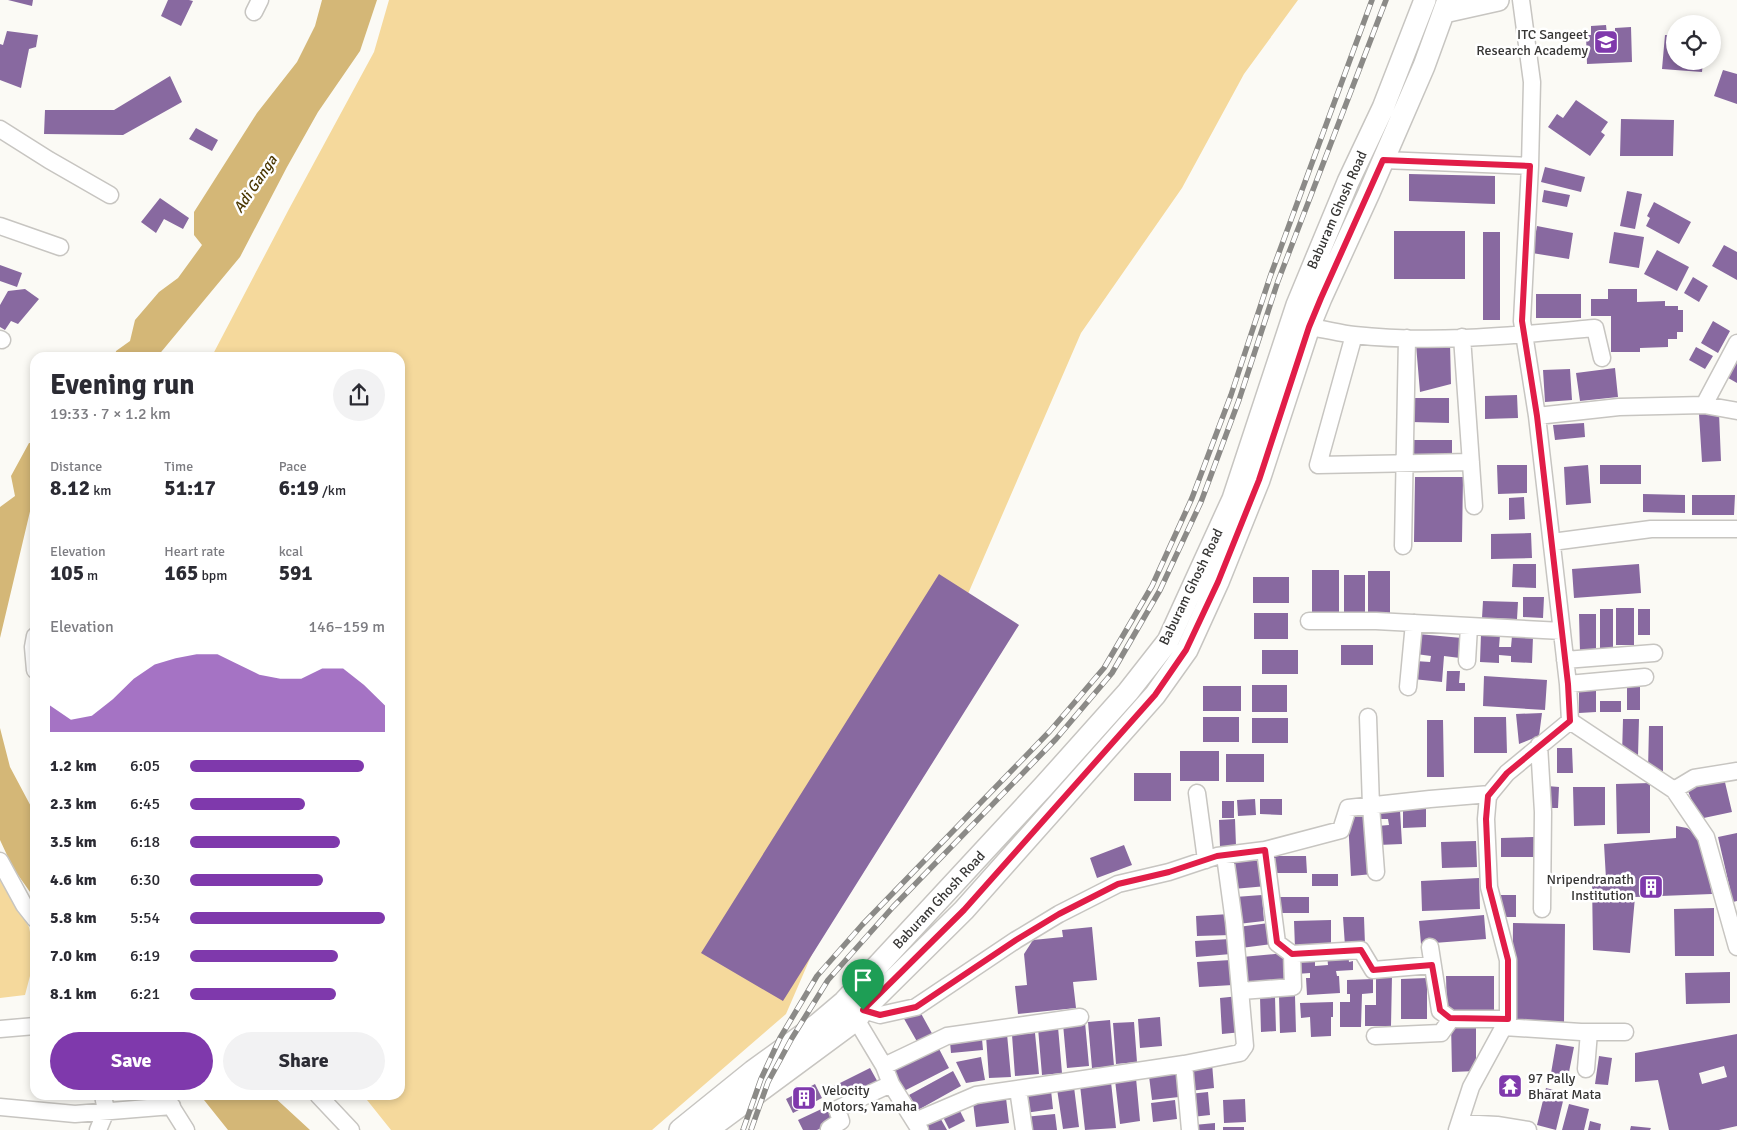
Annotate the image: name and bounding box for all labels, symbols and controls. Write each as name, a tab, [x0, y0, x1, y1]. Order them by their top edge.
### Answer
map controls	[1666, 15, 1721, 70]
button: locate	[1666, 15, 1721, 70]
place label: ITC Sangeet Research Academy	[1476, 26, 1588, 59]
school or university icon: ITC Sangeet Research Academy	[1593, 29, 1619, 55]
street label: Baburam Ghosh Road	[1303, 148, 1371, 272]
water label: Adi Ganga	[229, 152, 281, 216]
text: Evening run	[50, 368, 195, 402]
button: share	[333, 369, 385, 421]
text: 19:33 · 7 × 1.2 km	[50, 404, 171, 424]
text: Distance	[50, 458, 102, 475]
text: Time	[164, 458, 193, 475]
text: Pace	[279, 458, 307, 475]
text: 8.12	[50, 475, 90, 501]
text: 51:17	[164, 475, 216, 501]
text: 6:19	[279, 475, 319, 501]
text: km	[90, 482, 111, 499]
text: /km	[319, 482, 346, 499]
street label: Baburam Ghosh Road	[1155, 526, 1227, 648]
text: Elevation	[50, 543, 106, 560]
text: Heart rate	[164, 543, 225, 560]
text: kcal	[279, 543, 303, 560]
text: 105	[50, 560, 84, 586]
text: 165	[164, 560, 198, 586]
text: 591	[279, 560, 313, 586]
text: m	[84, 567, 98, 584]
text: bpm	[198, 567, 227, 584]
text: Elevation	[50, 617, 114, 637]
text: 146–159 m	[308, 617, 385, 637]
text: 1.2 km	[50, 756, 97, 776]
text: 6:05	[130, 756, 160, 776]
text: 2.3 km	[50, 794, 97, 814]
text: 6:45	[130, 794, 160, 814]
text: 3.5 km	[50, 832, 97, 852]
text: 6:18	[130, 832, 160, 852]
street label: Baburam Ghosh Road	[889, 848, 989, 952]
text: 4.6 km	[50, 870, 97, 890]
text: 6:30	[130, 870, 160, 890]
place label: Nripendranath Institution	[1547, 871, 1634, 904]
building icon: Nripendranath Institution	[1638, 874, 1664, 900]
text: 5.8 km	[50, 908, 97, 928]
text: 5:54	[130, 908, 160, 928]
text: 7.0 km	[50, 946, 97, 966]
text: 6:19	[130, 946, 160, 966]
pin	[842, 959, 884, 1010]
icon: arrive	[849, 966, 877, 994]
text: 8.1 km	[50, 984, 97, 1004]
text: 6:21	[130, 984, 160, 1004]
button: Save	[50, 1032, 213, 1090]
button: Share	[223, 1032, 385, 1090]
place label: 97 Pally Bharat Mata	[1528, 1070, 1601, 1103]
temple icon: 97 Pally Bharat Mata	[1497, 1073, 1523, 1099]
place label: Velocity Motors, Yamaha	[822, 1082, 917, 1115]
building icon: Velocity Motors, Yamaha	[791, 1085, 817, 1111]

